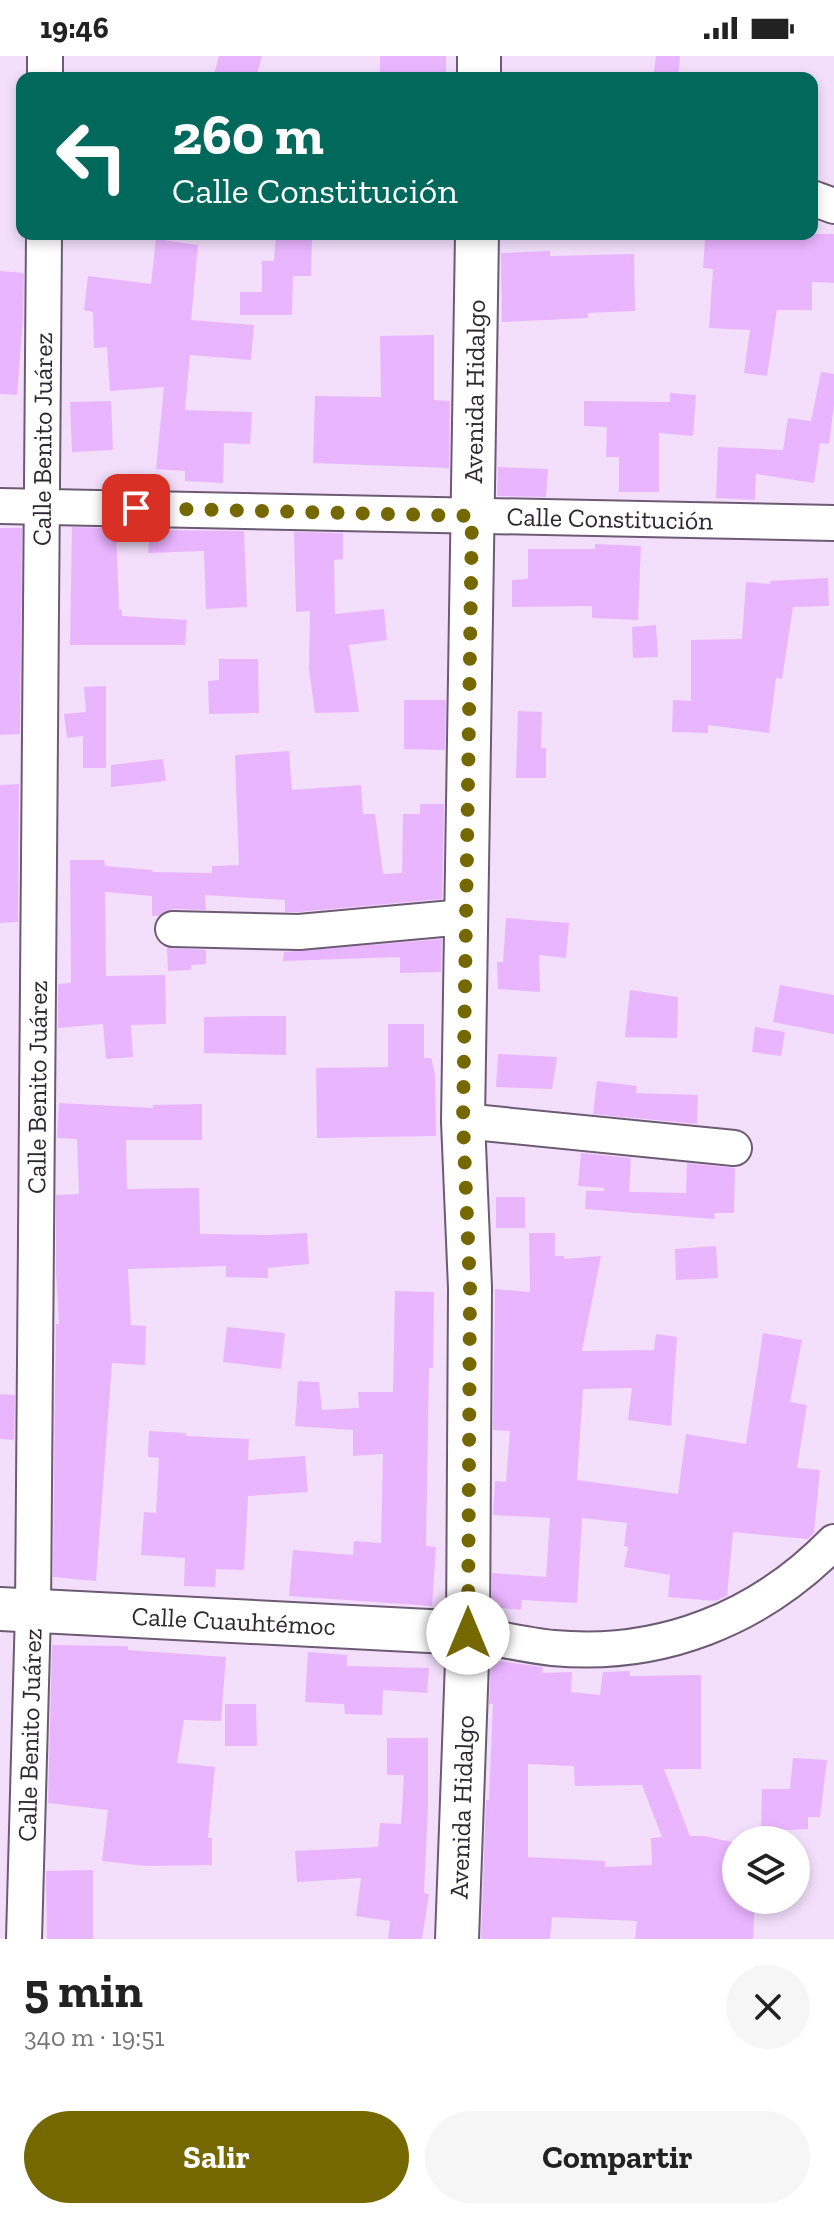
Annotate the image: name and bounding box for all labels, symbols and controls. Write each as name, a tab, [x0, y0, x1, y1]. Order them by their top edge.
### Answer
text: 19:46	[40, 10, 109, 46]
text: 260 m	[172, 101, 324, 168]
icon: left	[40, 104, 144, 208]
text: Calle Constitución	[172, 169, 458, 212]
street label: Avenida Hidalgo	[457, 299, 492, 484]
street label: Calle Benito Juárez	[26, 332, 59, 546]
pin	[102, 474, 170, 542]
icon: arrive	[114, 486, 158, 530]
street label: Calle Constitución	[506, 500, 714, 537]
street label: Calle Benito Juárez	[20, 980, 54, 1194]
position arrow	[426, 1591, 510, 1675]
street label: Calle Cuauhtémoc	[131, 1600, 336, 1642]
street label: Calle Benito Juárez	[11, 1628, 49, 1842]
street label: Avenida Hidalgo	[442, 1715, 481, 1900]
map controls	[722, 1826, 810, 1914]
button: layers	[722, 1826, 810, 1914]
text: 5 min	[24, 1962, 143, 2019]
button: close	[726, 1965, 810, 2049]
text: 340 m · 19:51	[24, 2021, 165, 2053]
button: Salir	[24, 2111, 409, 2203]
button: Compartir	[425, 2111, 810, 2203]

